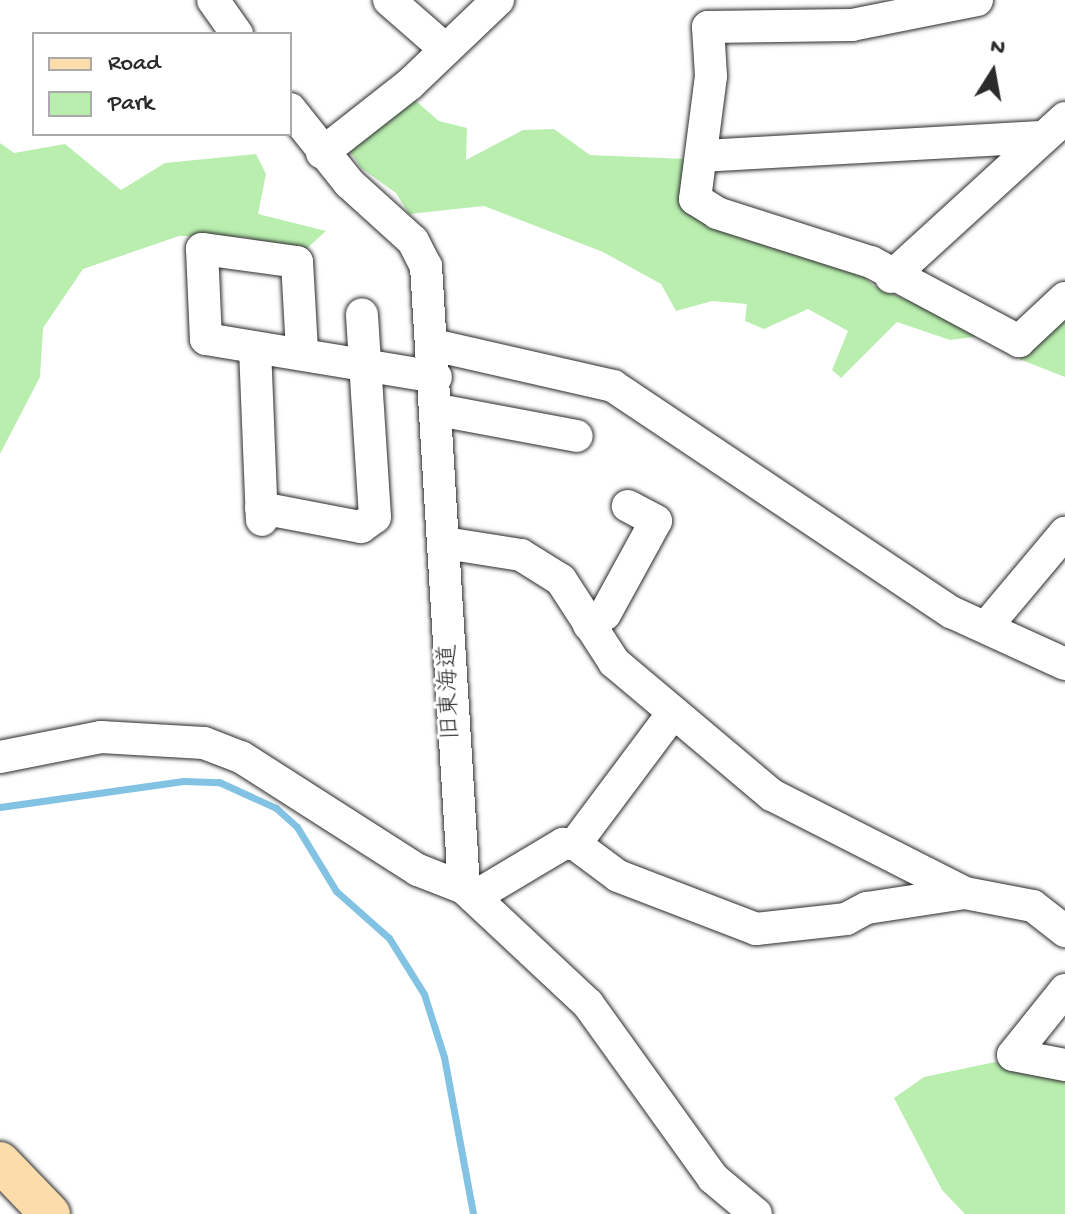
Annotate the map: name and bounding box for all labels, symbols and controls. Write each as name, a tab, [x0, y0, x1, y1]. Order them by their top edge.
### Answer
legend	[32, 32, 292, 136]
north arrow	[953, 32, 1033, 112]
text: N	[988, 34, 1007, 63]
text: Road	[108, 50, 160, 79]
text: Park	[108, 90, 154, 119]
street label: 旧東海道	[435, 644, 467, 740]

